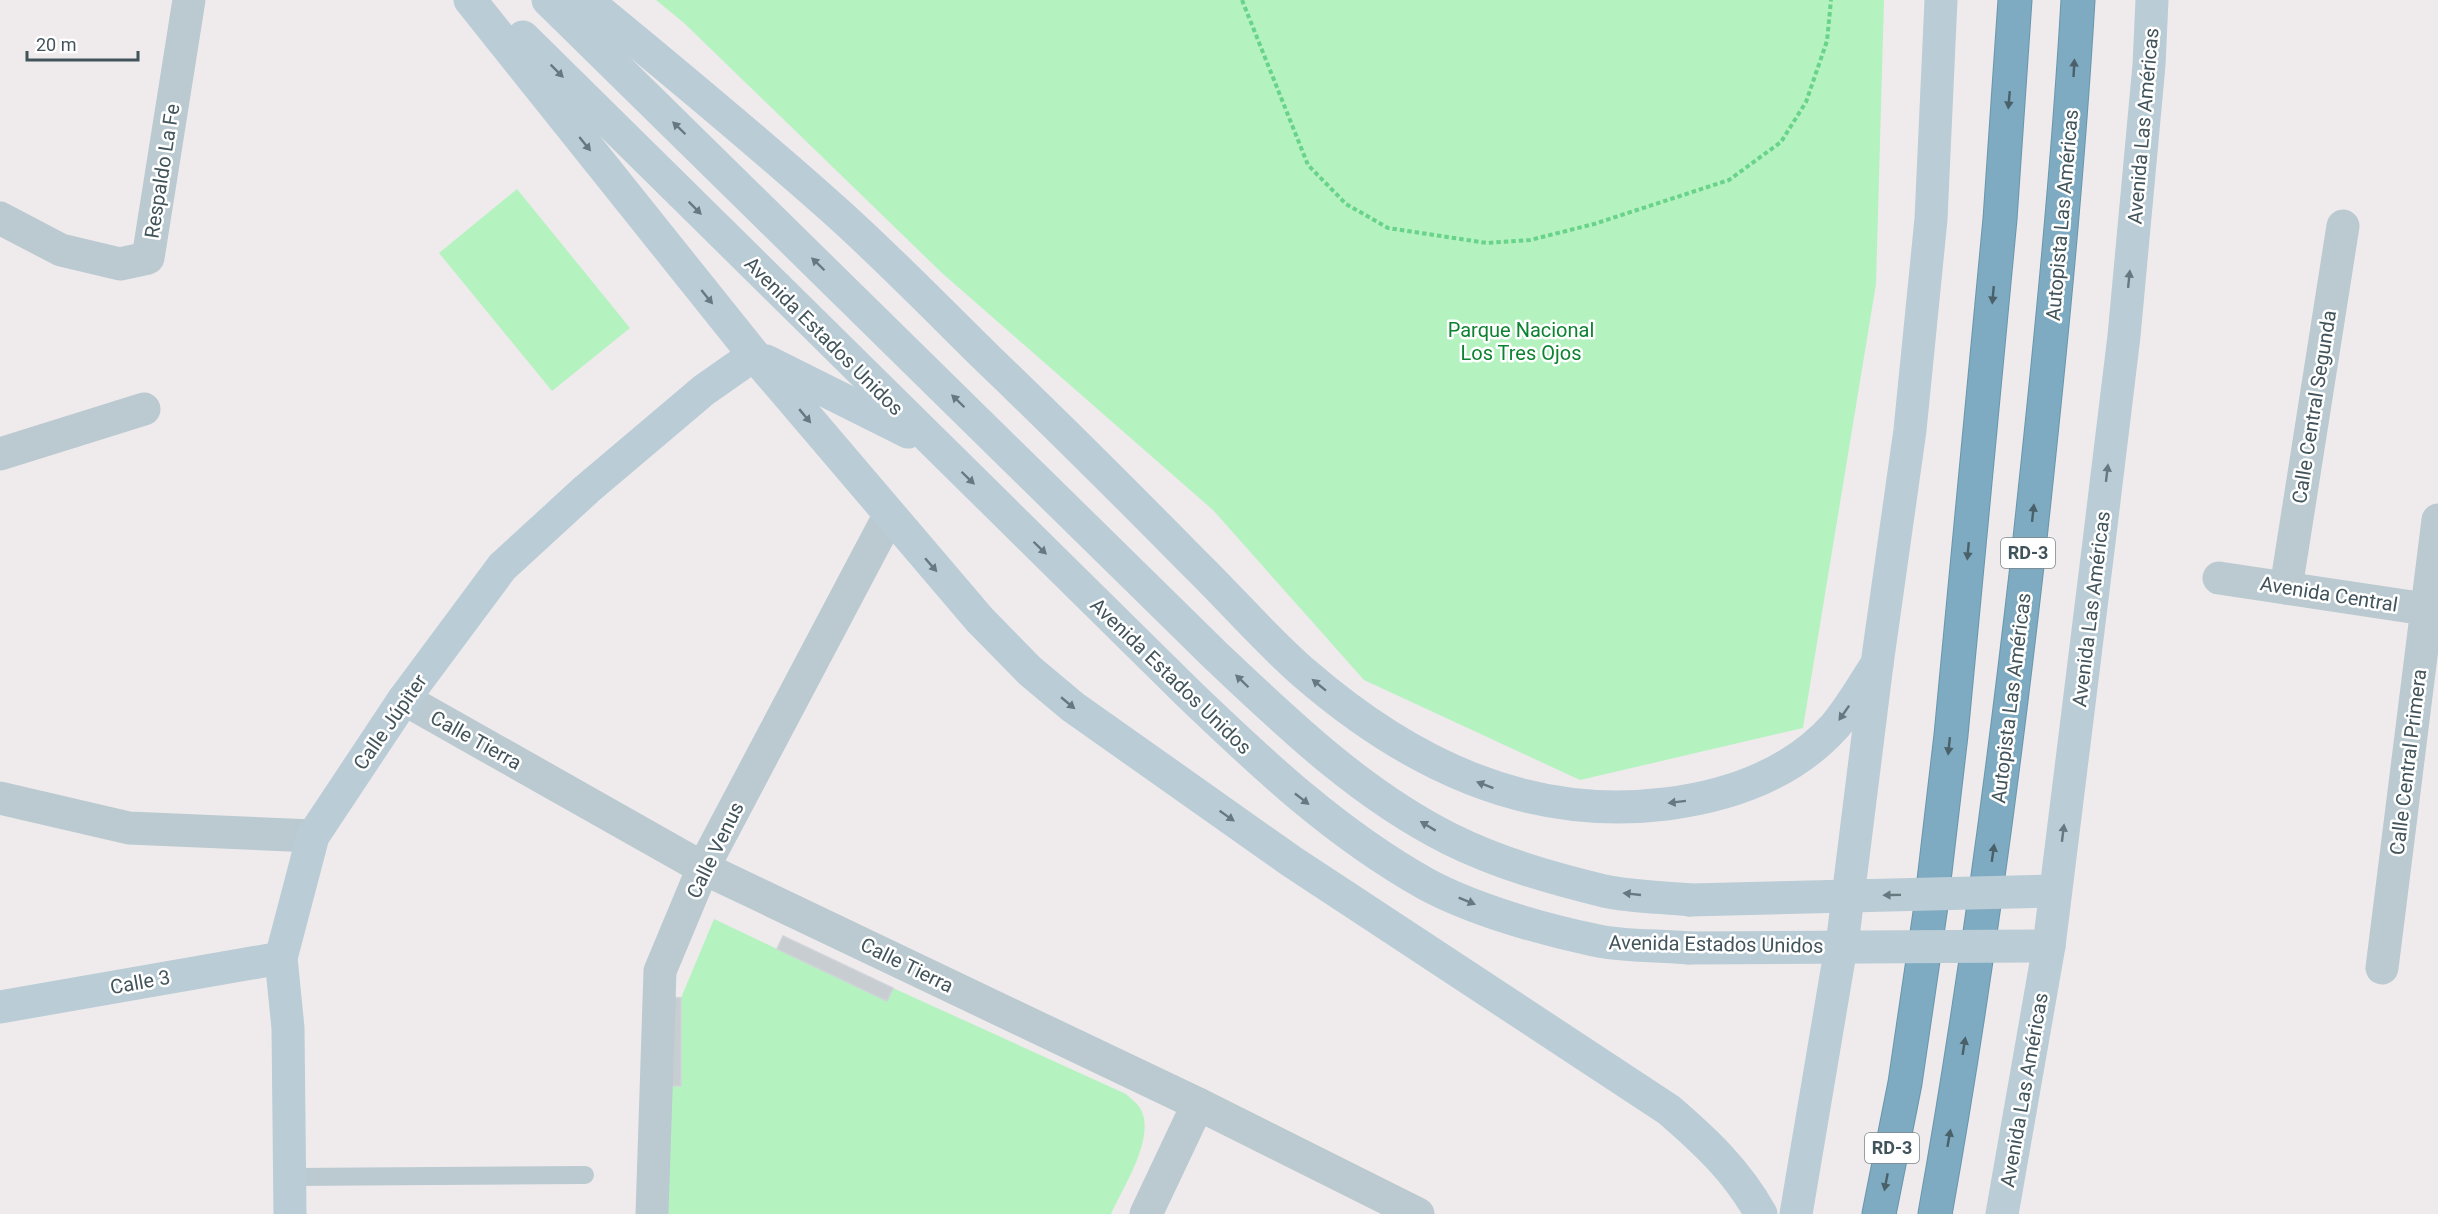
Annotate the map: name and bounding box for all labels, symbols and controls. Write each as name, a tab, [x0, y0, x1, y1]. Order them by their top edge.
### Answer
scale bar	[27, 24, 138, 62]
street label: Avenida Las Américas	[2122, 27, 2164, 225]
text: 20 m	[36, 34, 76, 55]
one-way arrow	[2069, 59, 2078, 78]
one-way arrow	[549, 63, 563, 77]
one-way arrow	[2004, 91, 2014, 110]
street label: Respaldo La Fe	[140, 102, 184, 240]
street label: Autopista Las Américas	[2041, 108, 2083, 322]
one-way arrow	[671, 121, 686, 135]
one-way arrow	[579, 136, 592, 152]
one-way arrow	[688, 201, 703, 215]
street label: Avenida Estados Unidos	[740, 252, 908, 420]
one-way arrow	[812, 258, 826, 272]
one-way arrow	[2124, 269, 2134, 288]
one-way arrow	[1988, 285, 1998, 304]
one-way arrow	[700, 289, 712, 304]
street label: Calle Central Segunda	[2287, 309, 2341, 505]
park label: Parque Nacional Los Tres Ojos	[1448, 318, 1594, 365]
one-way arrow	[951, 394, 965, 408]
one-way arrow	[798, 408, 811, 423]
one-way arrow	[2103, 463, 2112, 482]
one-way arrow	[961, 471, 976, 485]
one-way arrow	[2028, 504, 2037, 523]
street label: Avenida Las Américas	[2067, 510, 2115, 708]
road number: RD-3	[2001, 538, 2055, 568]
one-way arrow	[1033, 541, 1047, 555]
one-way arrow	[1963, 542, 1973, 561]
one-way arrow	[924, 557, 937, 572]
street label: Avenida Central	[2258, 571, 2400, 617]
street label: Autopista Las Américas	[1986, 591, 2036, 805]
street label: Avenida Estados Unidos	[1085, 593, 1257, 759]
street label: Calle Central Primera	[2385, 668, 2431, 856]
street label: Calle Júpiter	[348, 669, 432, 774]
one-way arrow	[1235, 674, 1250, 688]
one-way arrow	[1311, 678, 1327, 691]
one-way arrow	[1060, 696, 1075, 709]
street label: Calle Tierra	[426, 705, 526, 775]
one-way arrow	[1839, 705, 1850, 721]
one-way arrow	[1945, 736, 1954, 755]
one-way arrow	[1476, 780, 1494, 789]
one-way arrow	[1295, 792, 1310, 804]
street label: Calle Venus	[681, 798, 749, 902]
one-way arrow	[1668, 798, 1687, 807]
one-way arrow	[1219, 810, 1235, 821]
one-way arrow	[1420, 821, 1436, 832]
one-way arrow	[2058, 823, 2067, 842]
one-way arrow	[1988, 843, 1998, 862]
one-way arrow	[1622, 889, 1641, 899]
one-way arrow	[1882, 890, 1901, 900]
one-way arrow	[1459, 896, 1477, 906]
street label: Avenida Estados Unidos	[1608, 930, 1824, 958]
street label: Calle Tierra	[857, 932, 957, 998]
street label: Calle 3	[108, 965, 172, 999]
street label: Avenida Las Américas	[1995, 991, 2053, 1189]
one-way arrow	[1960, 1036, 1969, 1055]
one-way arrow	[1945, 1128, 1954, 1147]
road number: RD-3	[1865, 1133, 1919, 1163]
one-way arrow	[1881, 1172, 1890, 1191]

